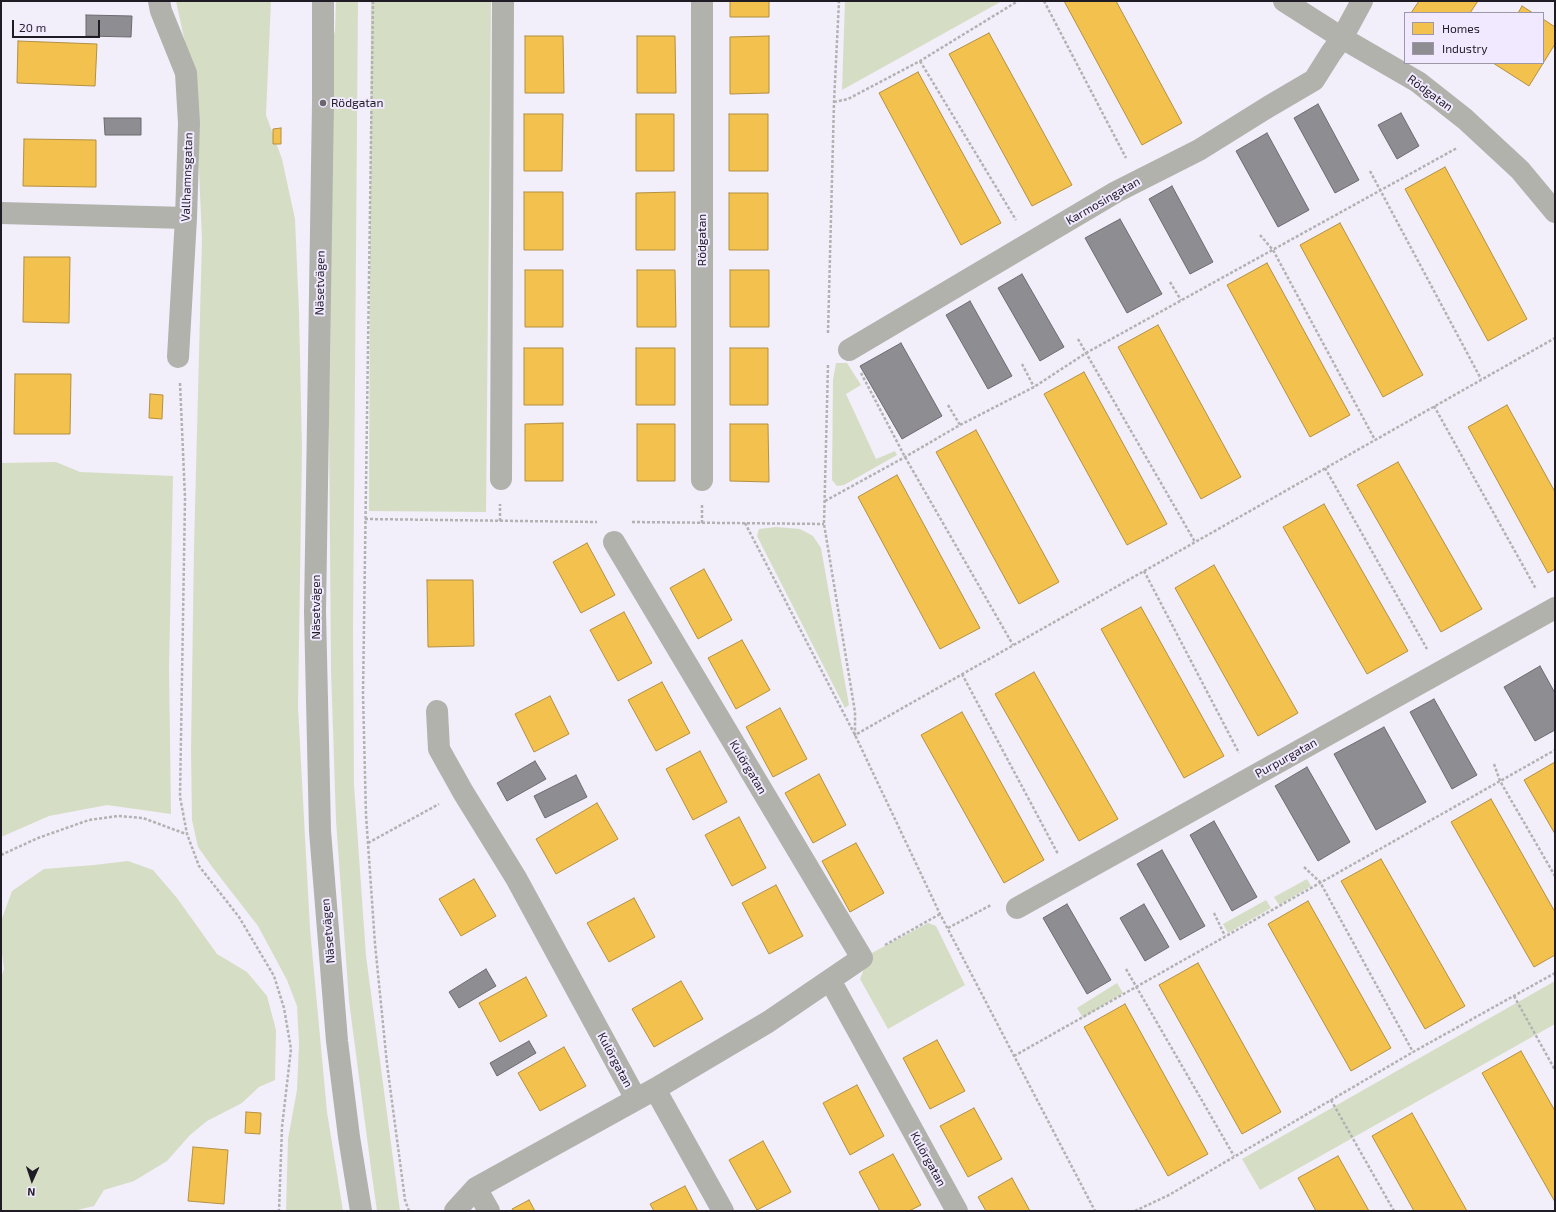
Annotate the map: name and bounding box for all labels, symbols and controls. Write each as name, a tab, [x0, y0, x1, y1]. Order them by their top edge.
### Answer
scale bar	[14, 12, 102, 38]
legend	[1404, 12, 1544, 64]
text: 20 m	[19, 20, 46, 34]
text: Homes	[1442, 21, 1480, 35]
text: Industry	[1442, 41, 1488, 55]
street label: Rödgatan	[1405, 72, 1455, 114]
place label: Rödgatan	[331, 96, 383, 110]
marker: Rödgatan	[318, 98, 328, 108]
street label: Vallhamnsgatan	[178, 132, 196, 222]
street label: Karmosingatan	[1063, 174, 1143, 228]
street label: Rödgatan	[695, 214, 709, 266]
street label: Näsetvägen	[312, 250, 328, 316]
street label: Näsetvägen	[309, 574, 323, 640]
street label: Purpurgatan	[1252, 735, 1320, 781]
street label: Kulörgatan	[726, 737, 770, 797]
street label: Näsetvägen	[318, 898, 338, 964]
street label: Kulörgatan	[594, 1030, 636, 1090]
street label: Kulörgatan	[907, 1129, 949, 1189]
north arrow	[12, 1160, 52, 1200]
text: N	[27, 1186, 36, 1199]

